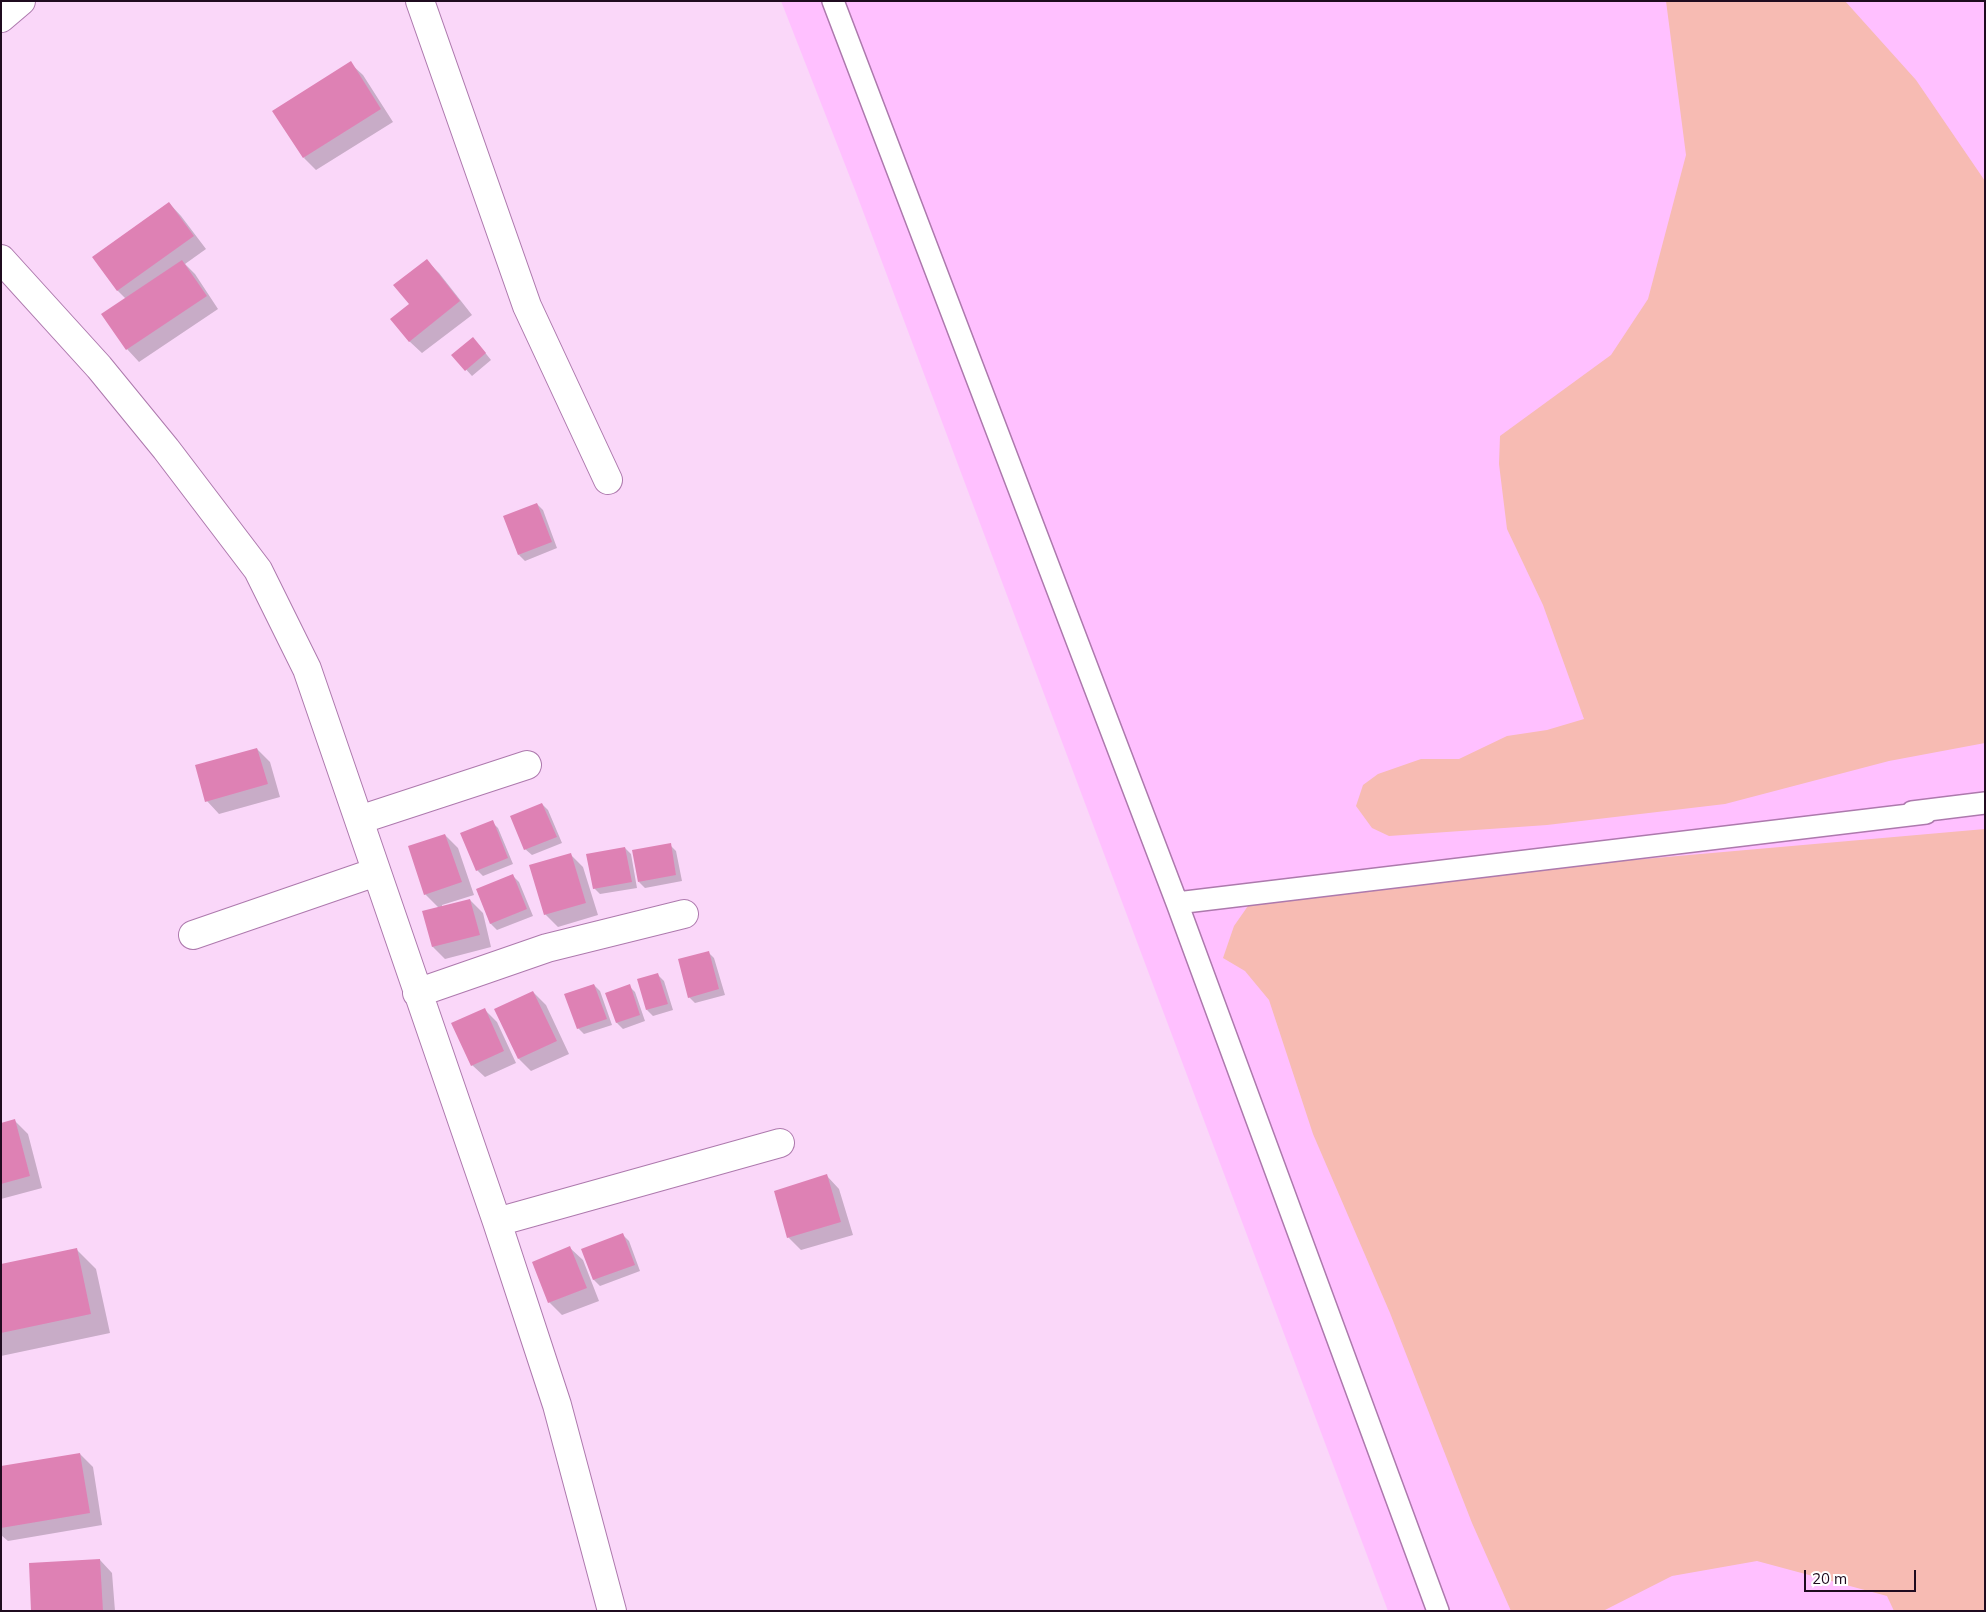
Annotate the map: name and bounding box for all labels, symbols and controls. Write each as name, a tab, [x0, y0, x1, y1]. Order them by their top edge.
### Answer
scale bar	[1806, 1560, 1918, 1592]
text: 20 m	[1812, 1569, 1847, 1588]

